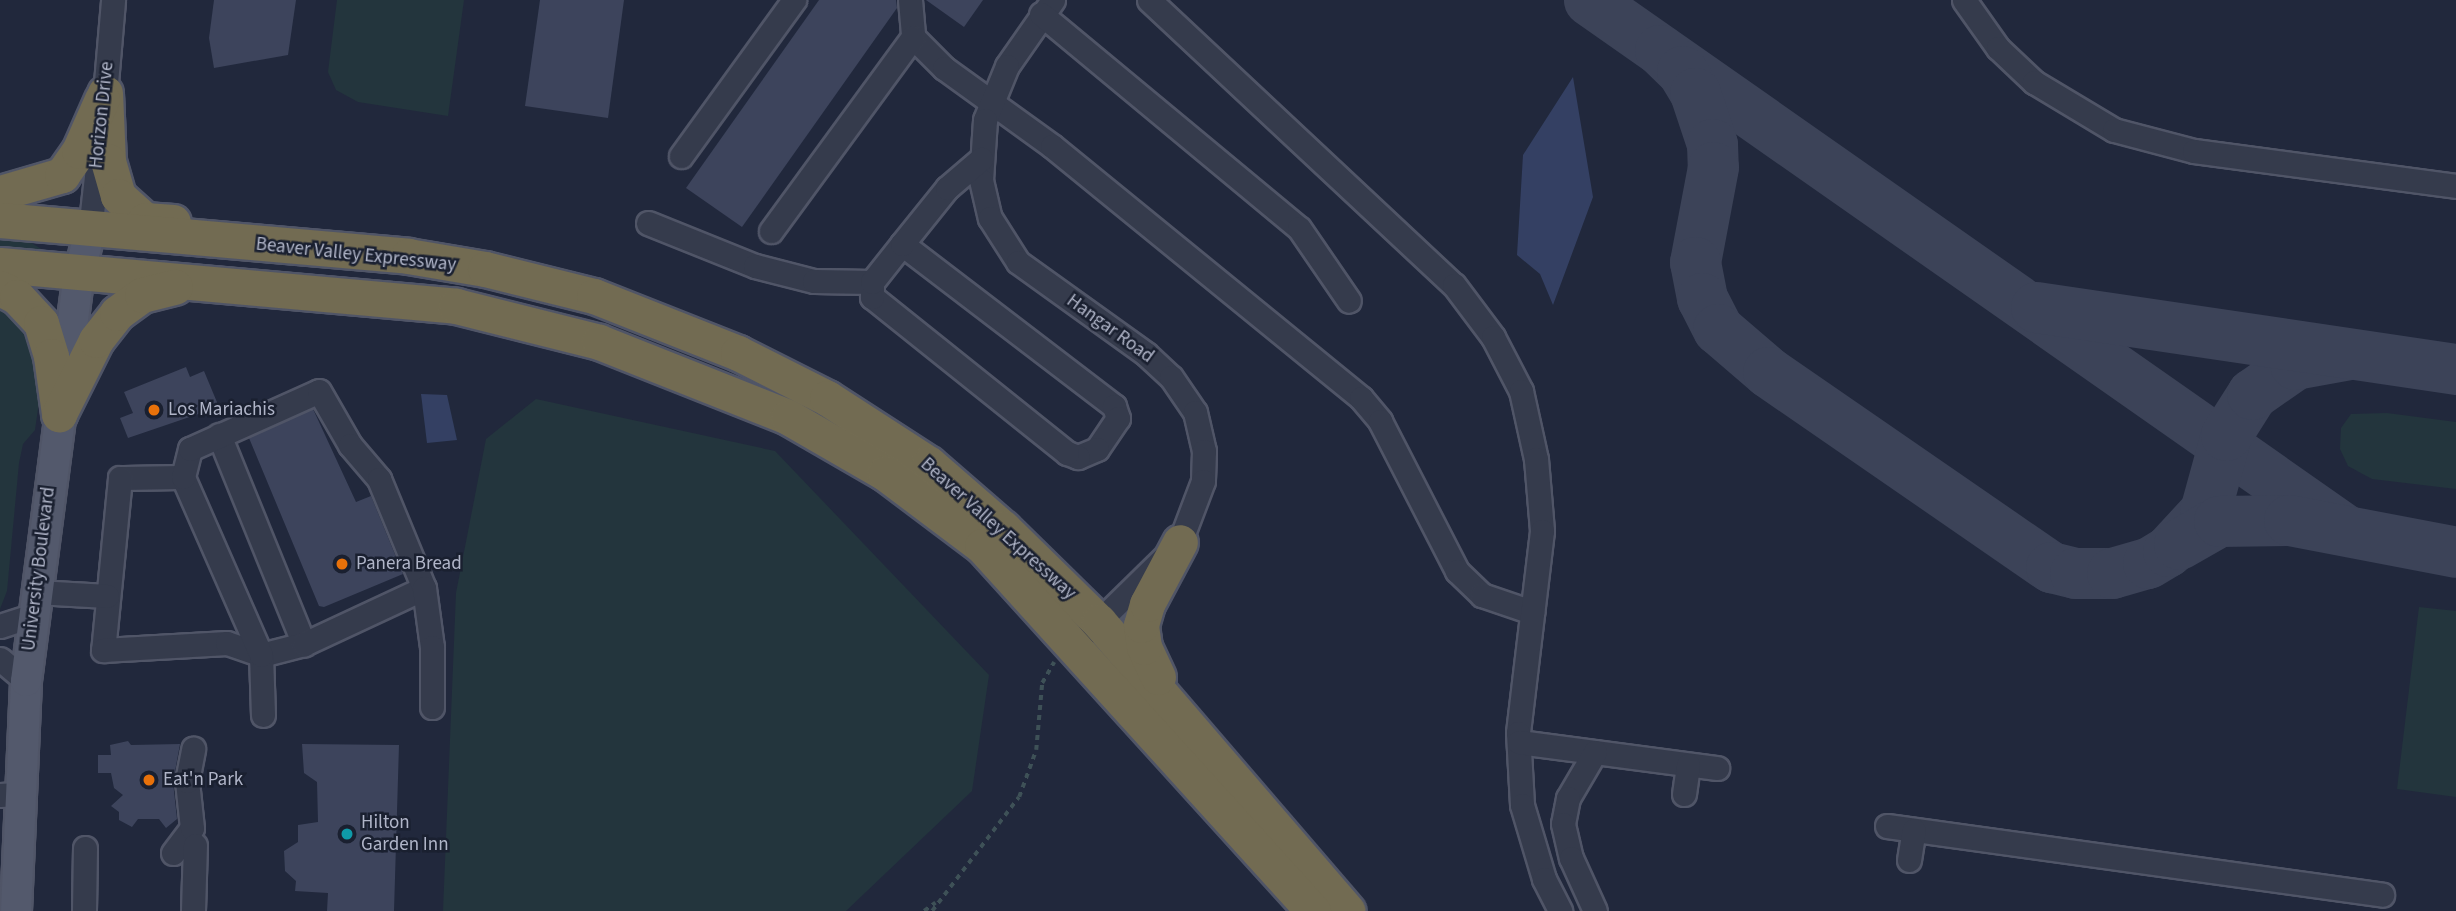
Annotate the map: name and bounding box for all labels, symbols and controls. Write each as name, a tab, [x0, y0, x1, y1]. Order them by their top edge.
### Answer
street label: Horizon Drive	[85, 60, 119, 170]
street label: Beaver Valley Expressway	[255, 233, 457, 277]
street label: Hangar Road	[1062, 290, 1158, 368]
place label: Los Mariachis	[168, 399, 275, 421]
marker: Los Mariachis	[146, 402, 162, 418]
street label: Beaver Valley Expressway	[916, 453, 1080, 605]
street label: University Boulevard	[18, 486, 60, 652]
place label: Panera Bread	[356, 553, 462, 575]
marker: Panera Bread	[334, 556, 350, 572]
place label: Eat'n Park	[163, 769, 243, 791]
marker: Eat'n Park	[141, 772, 157, 788]
place label: Hilton Garden Inn	[361, 812, 449, 856]
marker: Hilton Garden Inn	[339, 826, 355, 842]

